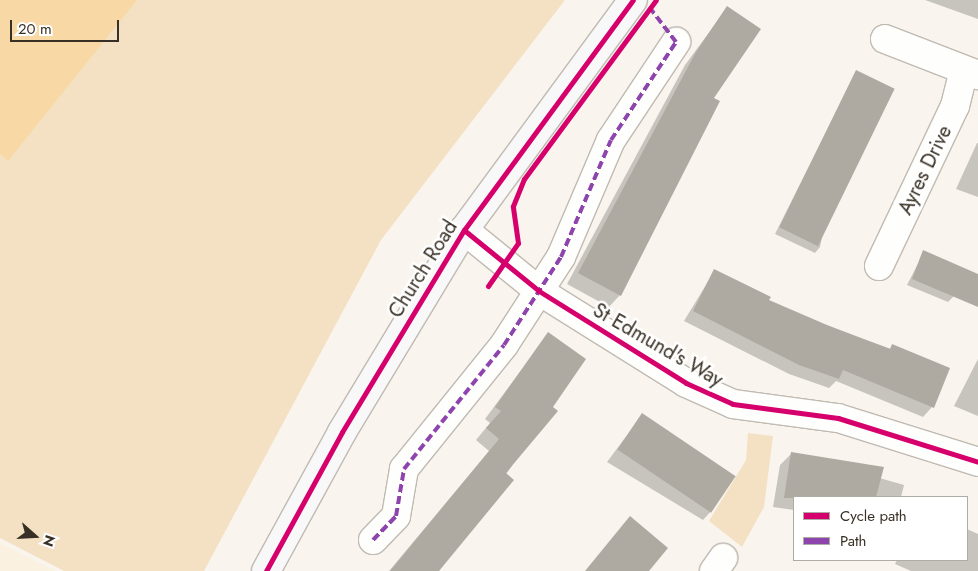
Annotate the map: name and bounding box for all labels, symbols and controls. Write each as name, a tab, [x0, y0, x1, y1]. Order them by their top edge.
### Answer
scale bar	[12, 10, 121, 42]
text: 20 m	[18, 18, 52, 40]
street label: Ayres Drive	[893, 121, 957, 219]
street label: Church Road	[384, 216, 462, 322]
street label: St Edmund's Way	[589, 298, 727, 392]
legend	[793, 496, 968, 561]
text: Cycle path	[840, 505, 907, 527]
north arrow	[10, 511, 60, 561]
text: Path	[840, 530, 866, 552]
text: N	[38, 532, 60, 549]

